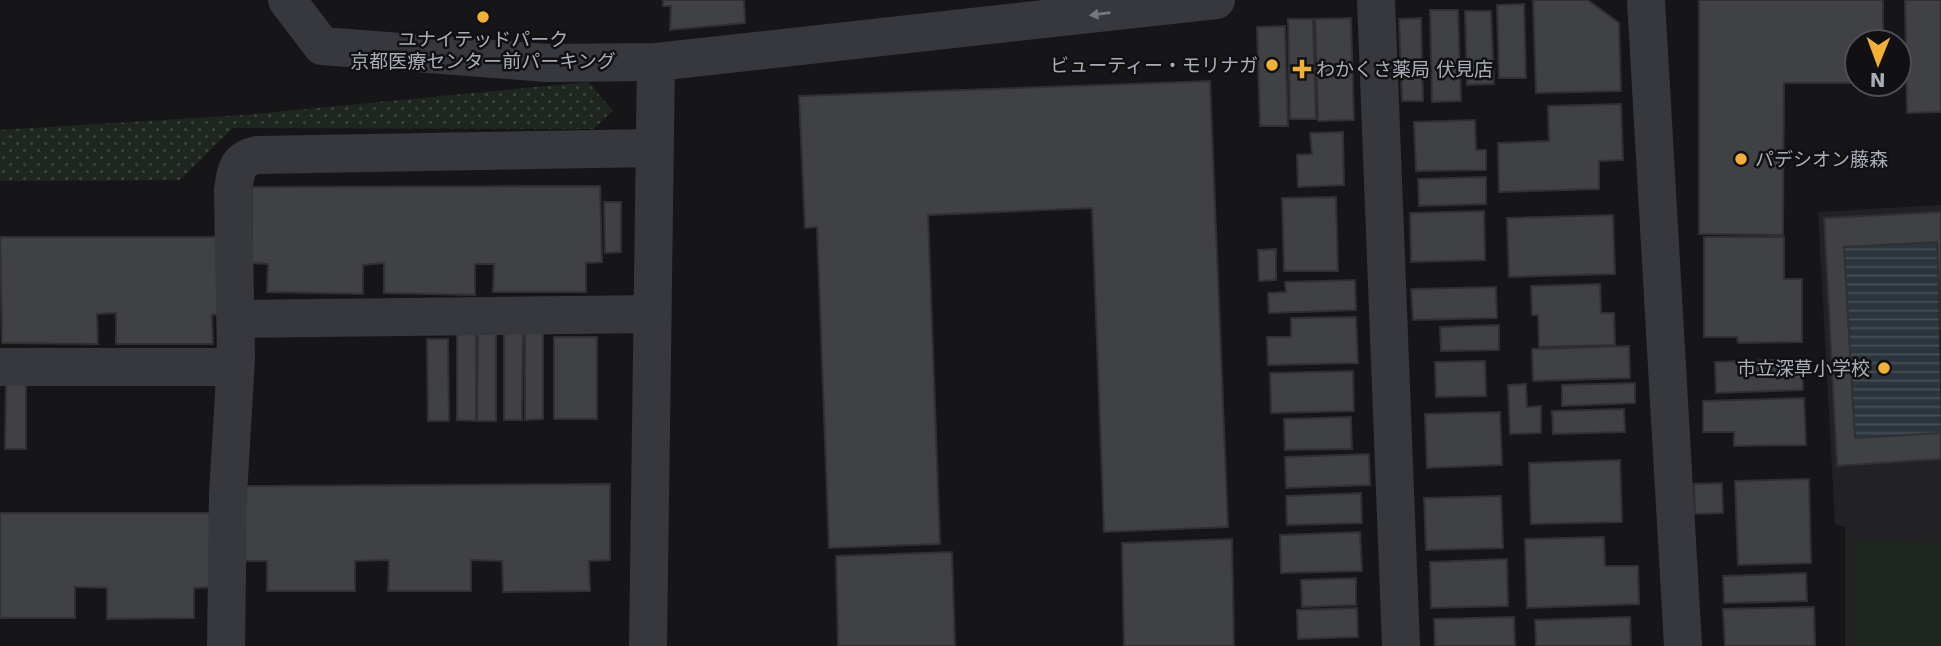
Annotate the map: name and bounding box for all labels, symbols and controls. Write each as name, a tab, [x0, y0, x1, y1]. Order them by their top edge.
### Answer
marker: ユナイテッドパーク 京都医療センター前パーキング	[475, 9, 491, 25]
one-way arrow	[1088, 9, 1110, 20]
place label: ユナイテッドパーク 京都医療センター前パーキング	[350, 28, 616, 72]
north arrow	[1843, 28, 1913, 98]
place label: ビューティー・モリナガ	[1050, 54, 1258, 76]
marker: ビューティー・モリナガ	[1264, 57, 1280, 73]
place label: わかくさ薬局 伏見店	[1316, 58, 1493, 80]
marker: わかくさ薬局 伏見店	[1294, 61, 1310, 77]
text: N	[1870, 69, 1886, 91]
place label: パデシオン藤森	[1755, 148, 1888, 170]
marker: パデシオン藤森	[1733, 151, 1749, 167]
place label: 市立深草小学校	[1737, 357, 1870, 379]
marker: 市立深草小学校	[1876, 360, 1892, 376]

